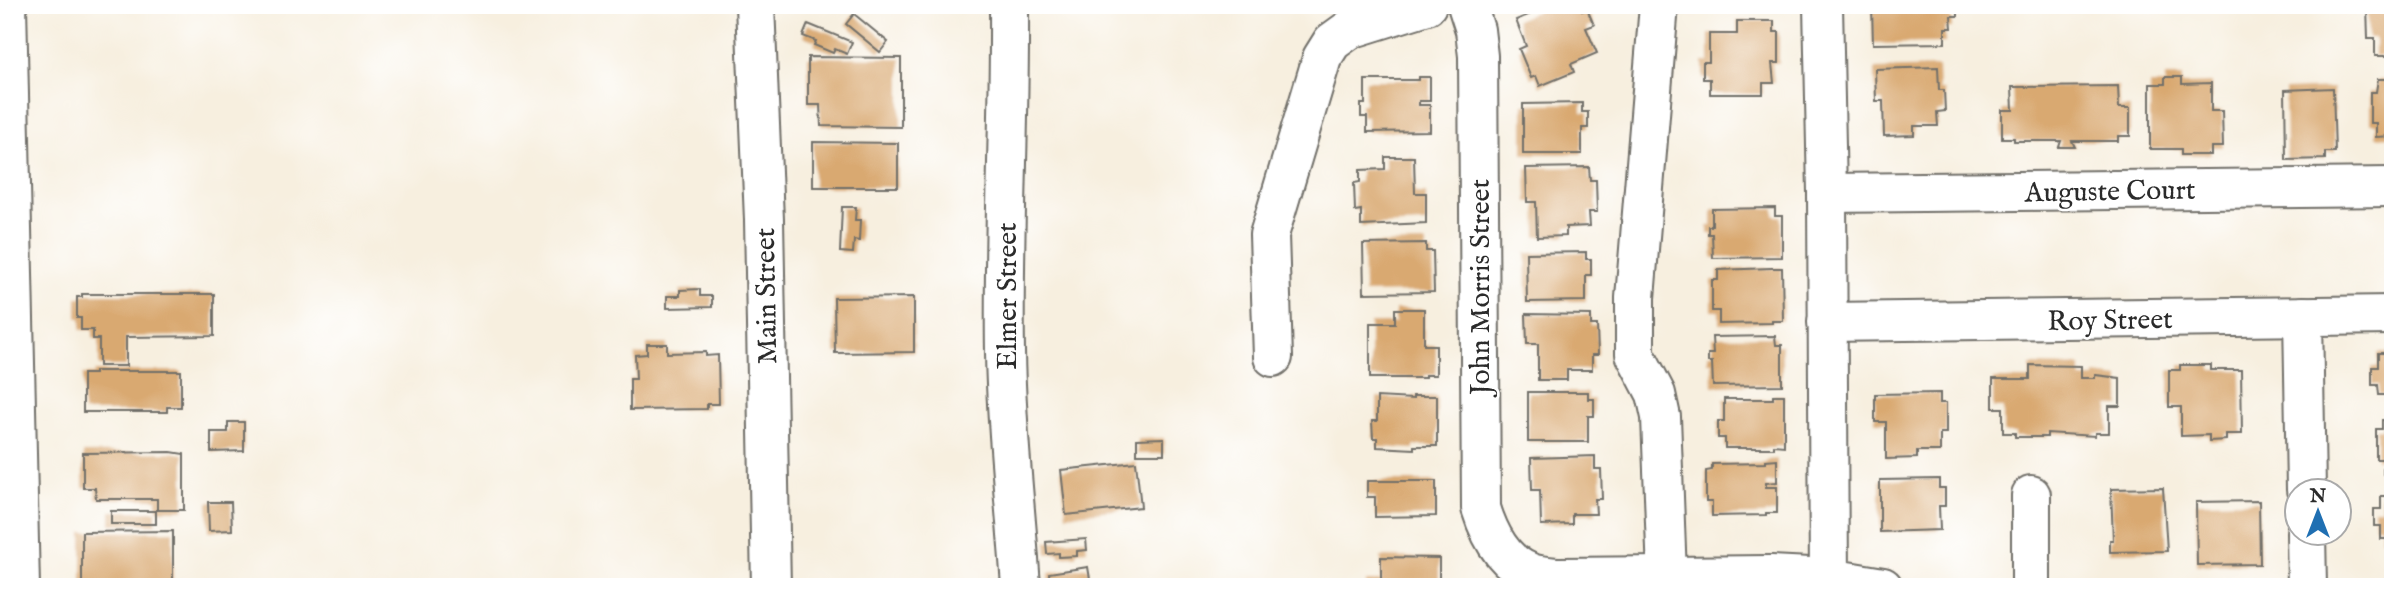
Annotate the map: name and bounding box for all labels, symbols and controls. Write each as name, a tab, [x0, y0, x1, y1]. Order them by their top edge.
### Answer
street label: Auguste Court	[2023, 174, 2196, 212]
street label: John Morris Street	[1464, 179, 1499, 398]
street label: Elmer Street	[991, 222, 1026, 370]
street label: Main Street	[749, 227, 786, 365]
street label: Roy Street	[2047, 303, 2173, 340]
north arrow	[2282, 476, 2352, 546]
text: N	[2309, 485, 2327, 509]

